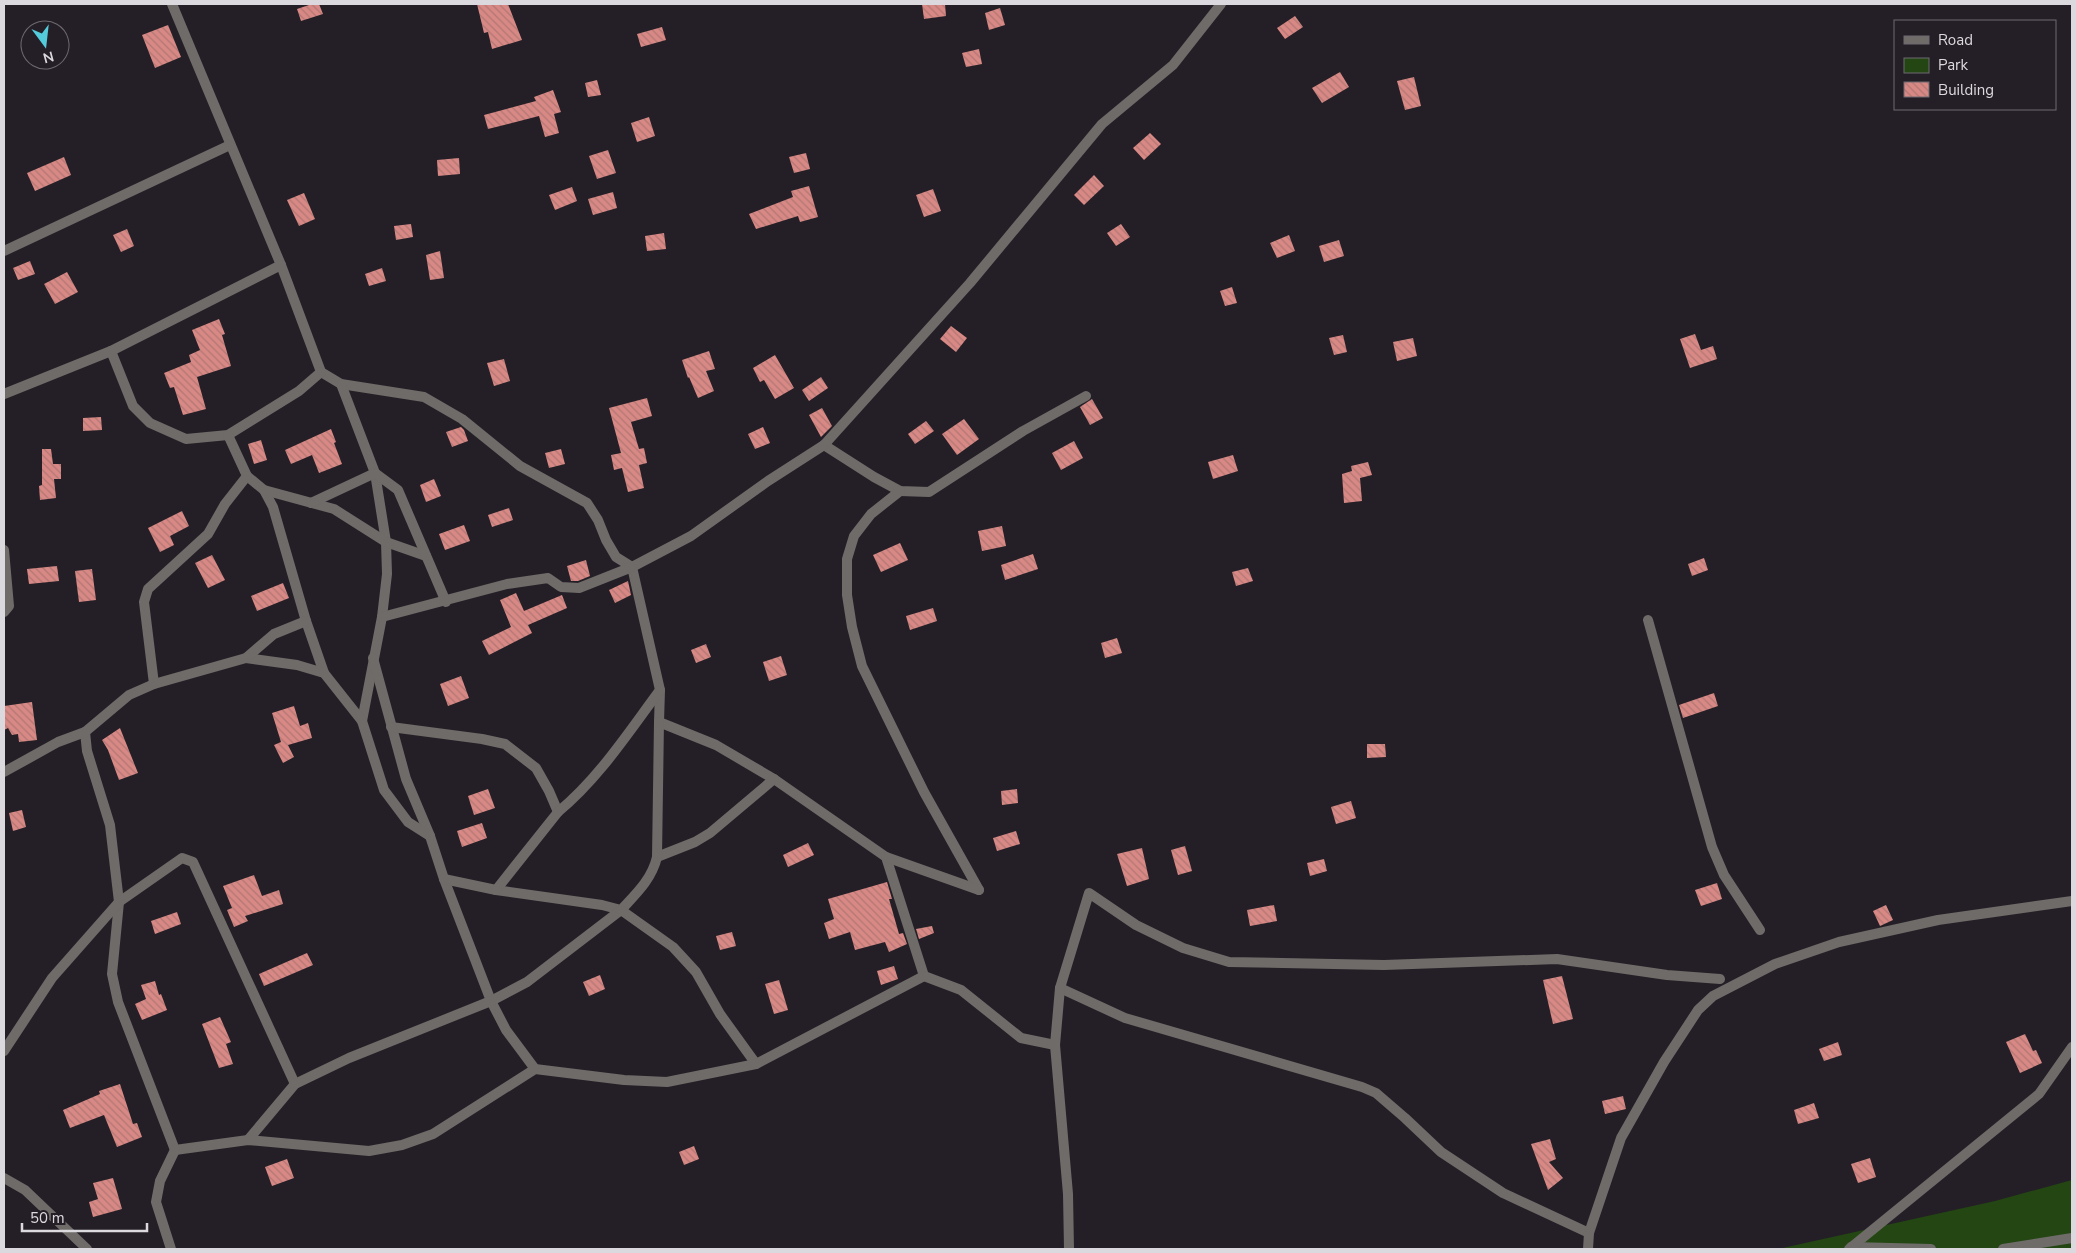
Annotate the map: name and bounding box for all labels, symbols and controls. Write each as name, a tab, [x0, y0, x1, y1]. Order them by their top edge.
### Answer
north arrow	[20, 20, 70, 70]
legend	[1894, 20, 2056, 110]
text: Road	[1938, 30, 1973, 50]
text: N	[41, 47, 56, 68]
text: Park	[1938, 55, 1968, 75]
text: Building	[1938, 80, 1994, 100]
scale bar	[22, 1200, 148, 1232]
text: 50 m	[30, 1208, 65, 1228]

